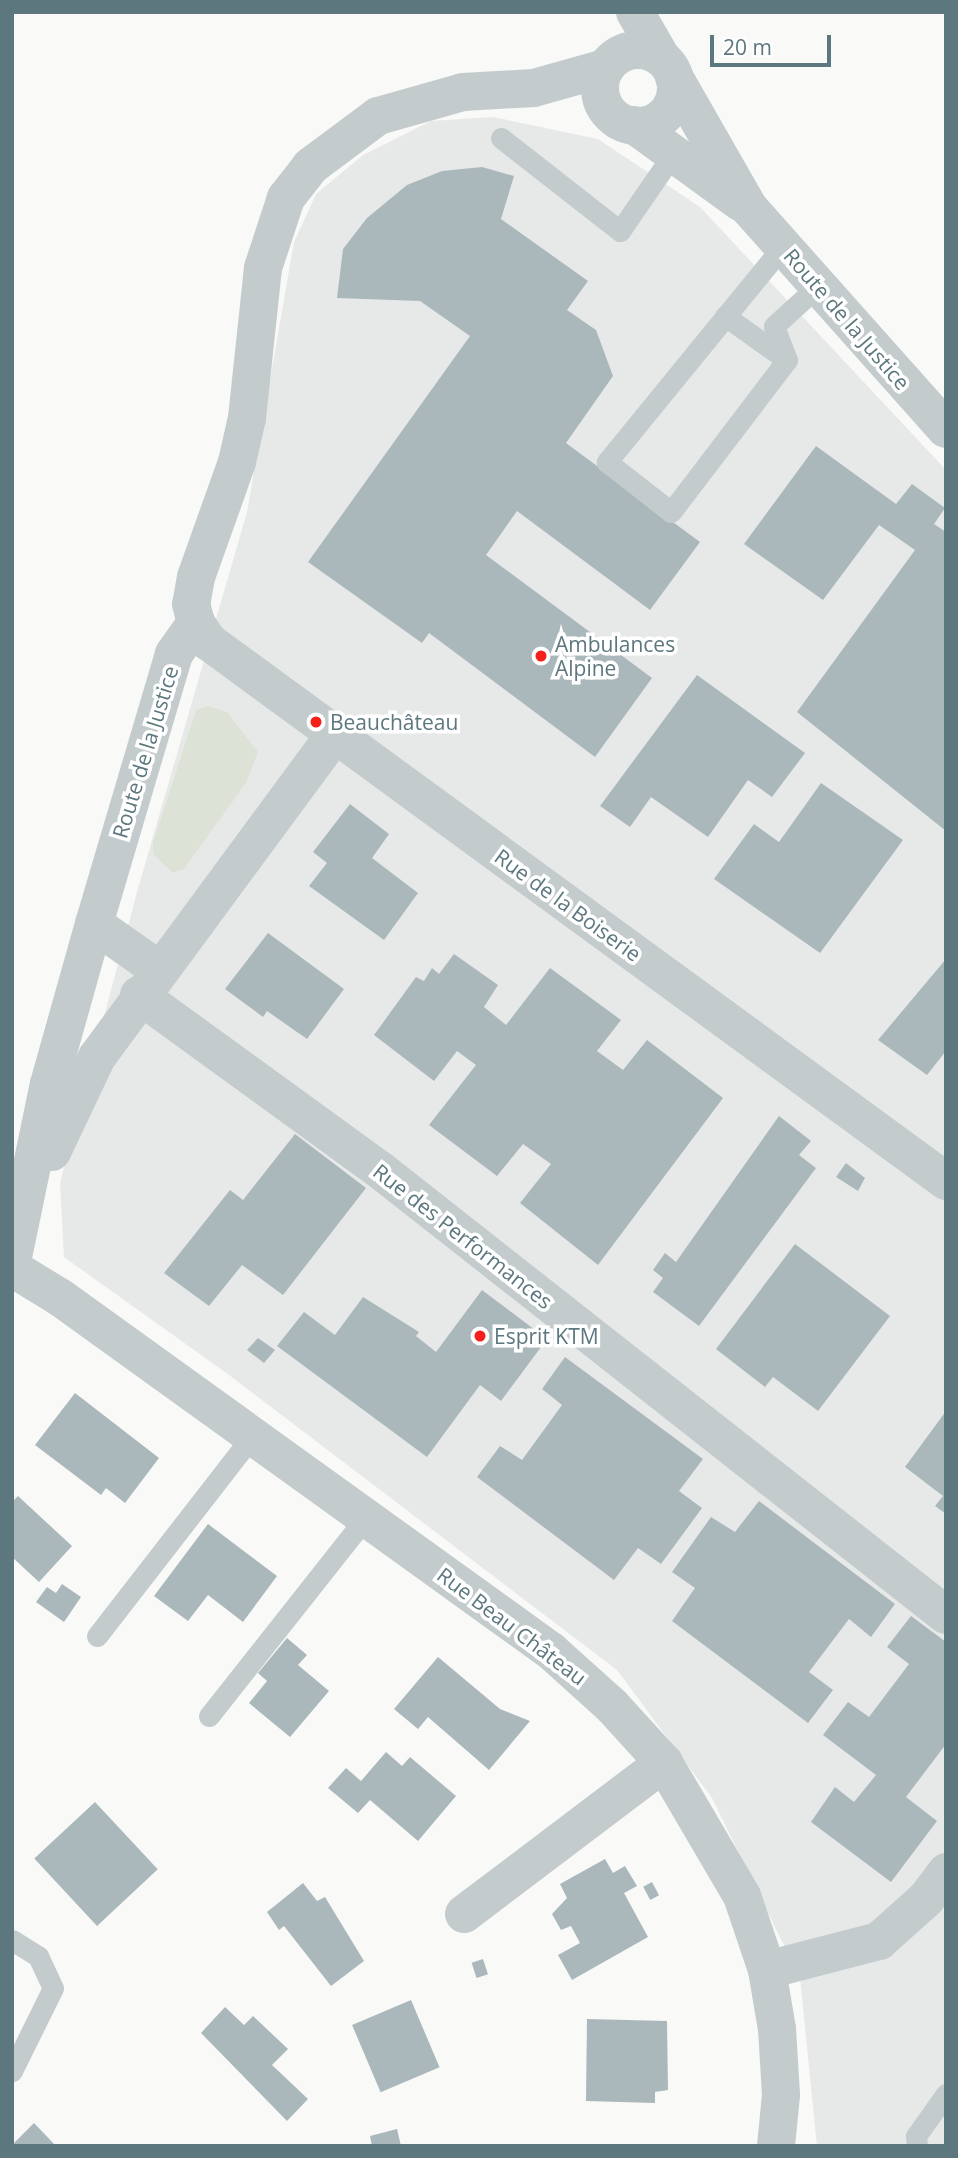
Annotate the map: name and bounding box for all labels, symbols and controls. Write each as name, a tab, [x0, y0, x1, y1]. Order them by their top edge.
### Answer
scale bar	[713, 21, 834, 65]
text: 20 m	[723, 33, 772, 61]
street label: Route de la Justice	[779, 243, 915, 395]
place label: Ambulances Alpine	[555, 631, 675, 681]
marker: Ambulances Alpine	[533, 648, 549, 664]
street label: Route de la Justice	[107, 663, 183, 841]
place label: Beauchâteau	[330, 709, 458, 735]
marker: Beauchâteau	[308, 714, 324, 730]
street label: Rue de la Boiserie	[490, 843, 646, 967]
street label: Rue des Performances	[368, 1158, 558, 1314]
place label: Esprit KTM	[494, 1323, 599, 1349]
marker: Esprit KTM	[472, 1328, 488, 1344]
street label: Rue Beau Château	[433, 1562, 591, 1690]

